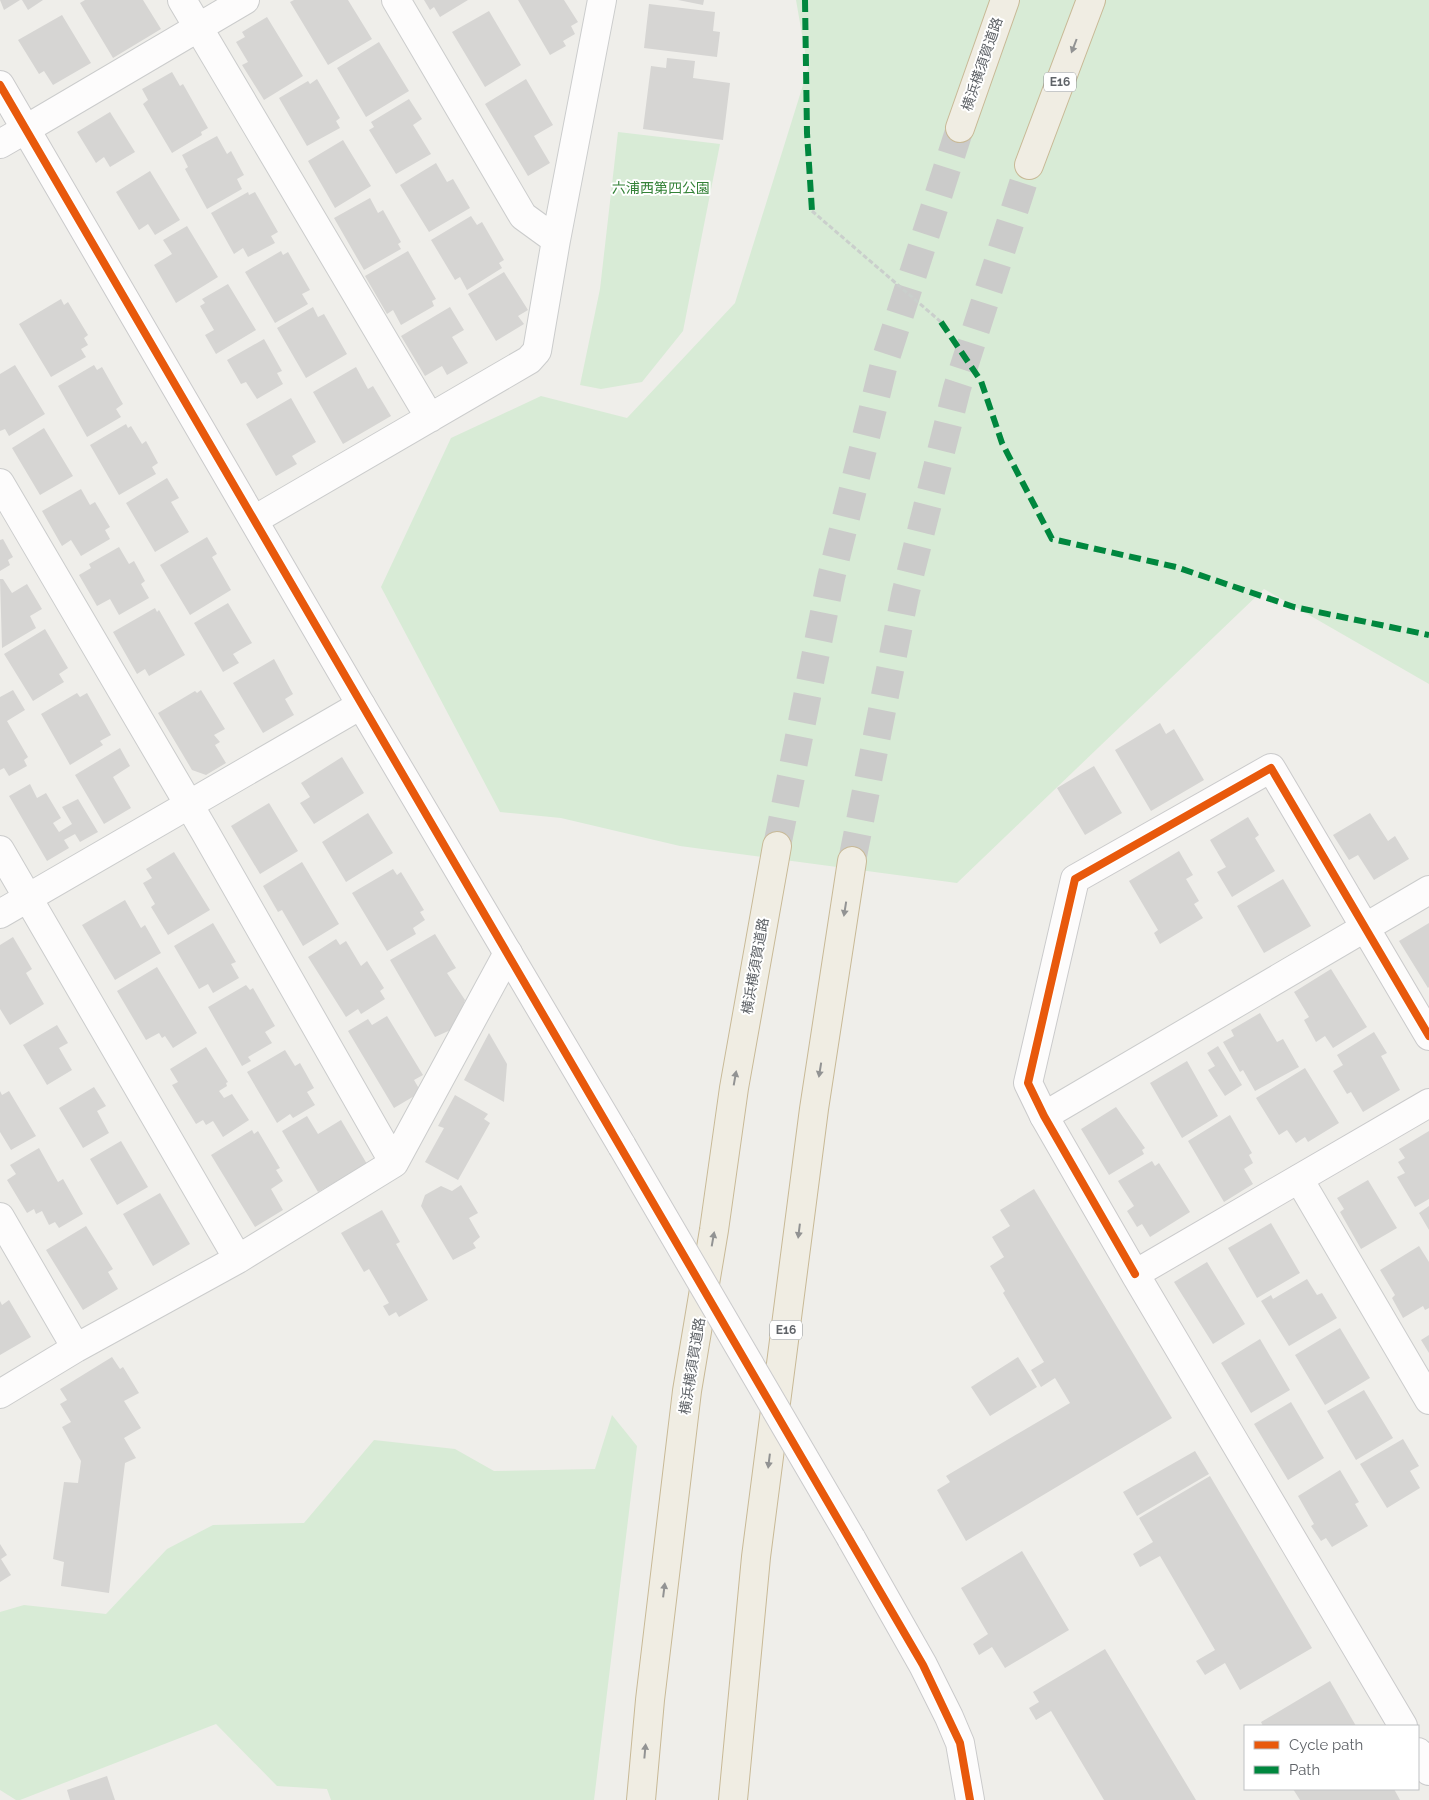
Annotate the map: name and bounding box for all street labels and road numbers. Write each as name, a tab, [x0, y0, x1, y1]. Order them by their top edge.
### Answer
street label: 横浜横須賀道路	[958, 15, 1006, 113]
road number: E16	[1044, 72, 1076, 91]
street label: 横浜横須賀道路	[739, 916, 771, 1016]
street label: 横浜横須賀道路	[676, 1316, 708, 1416]
road number: E16	[770, 1320, 802, 1340]

